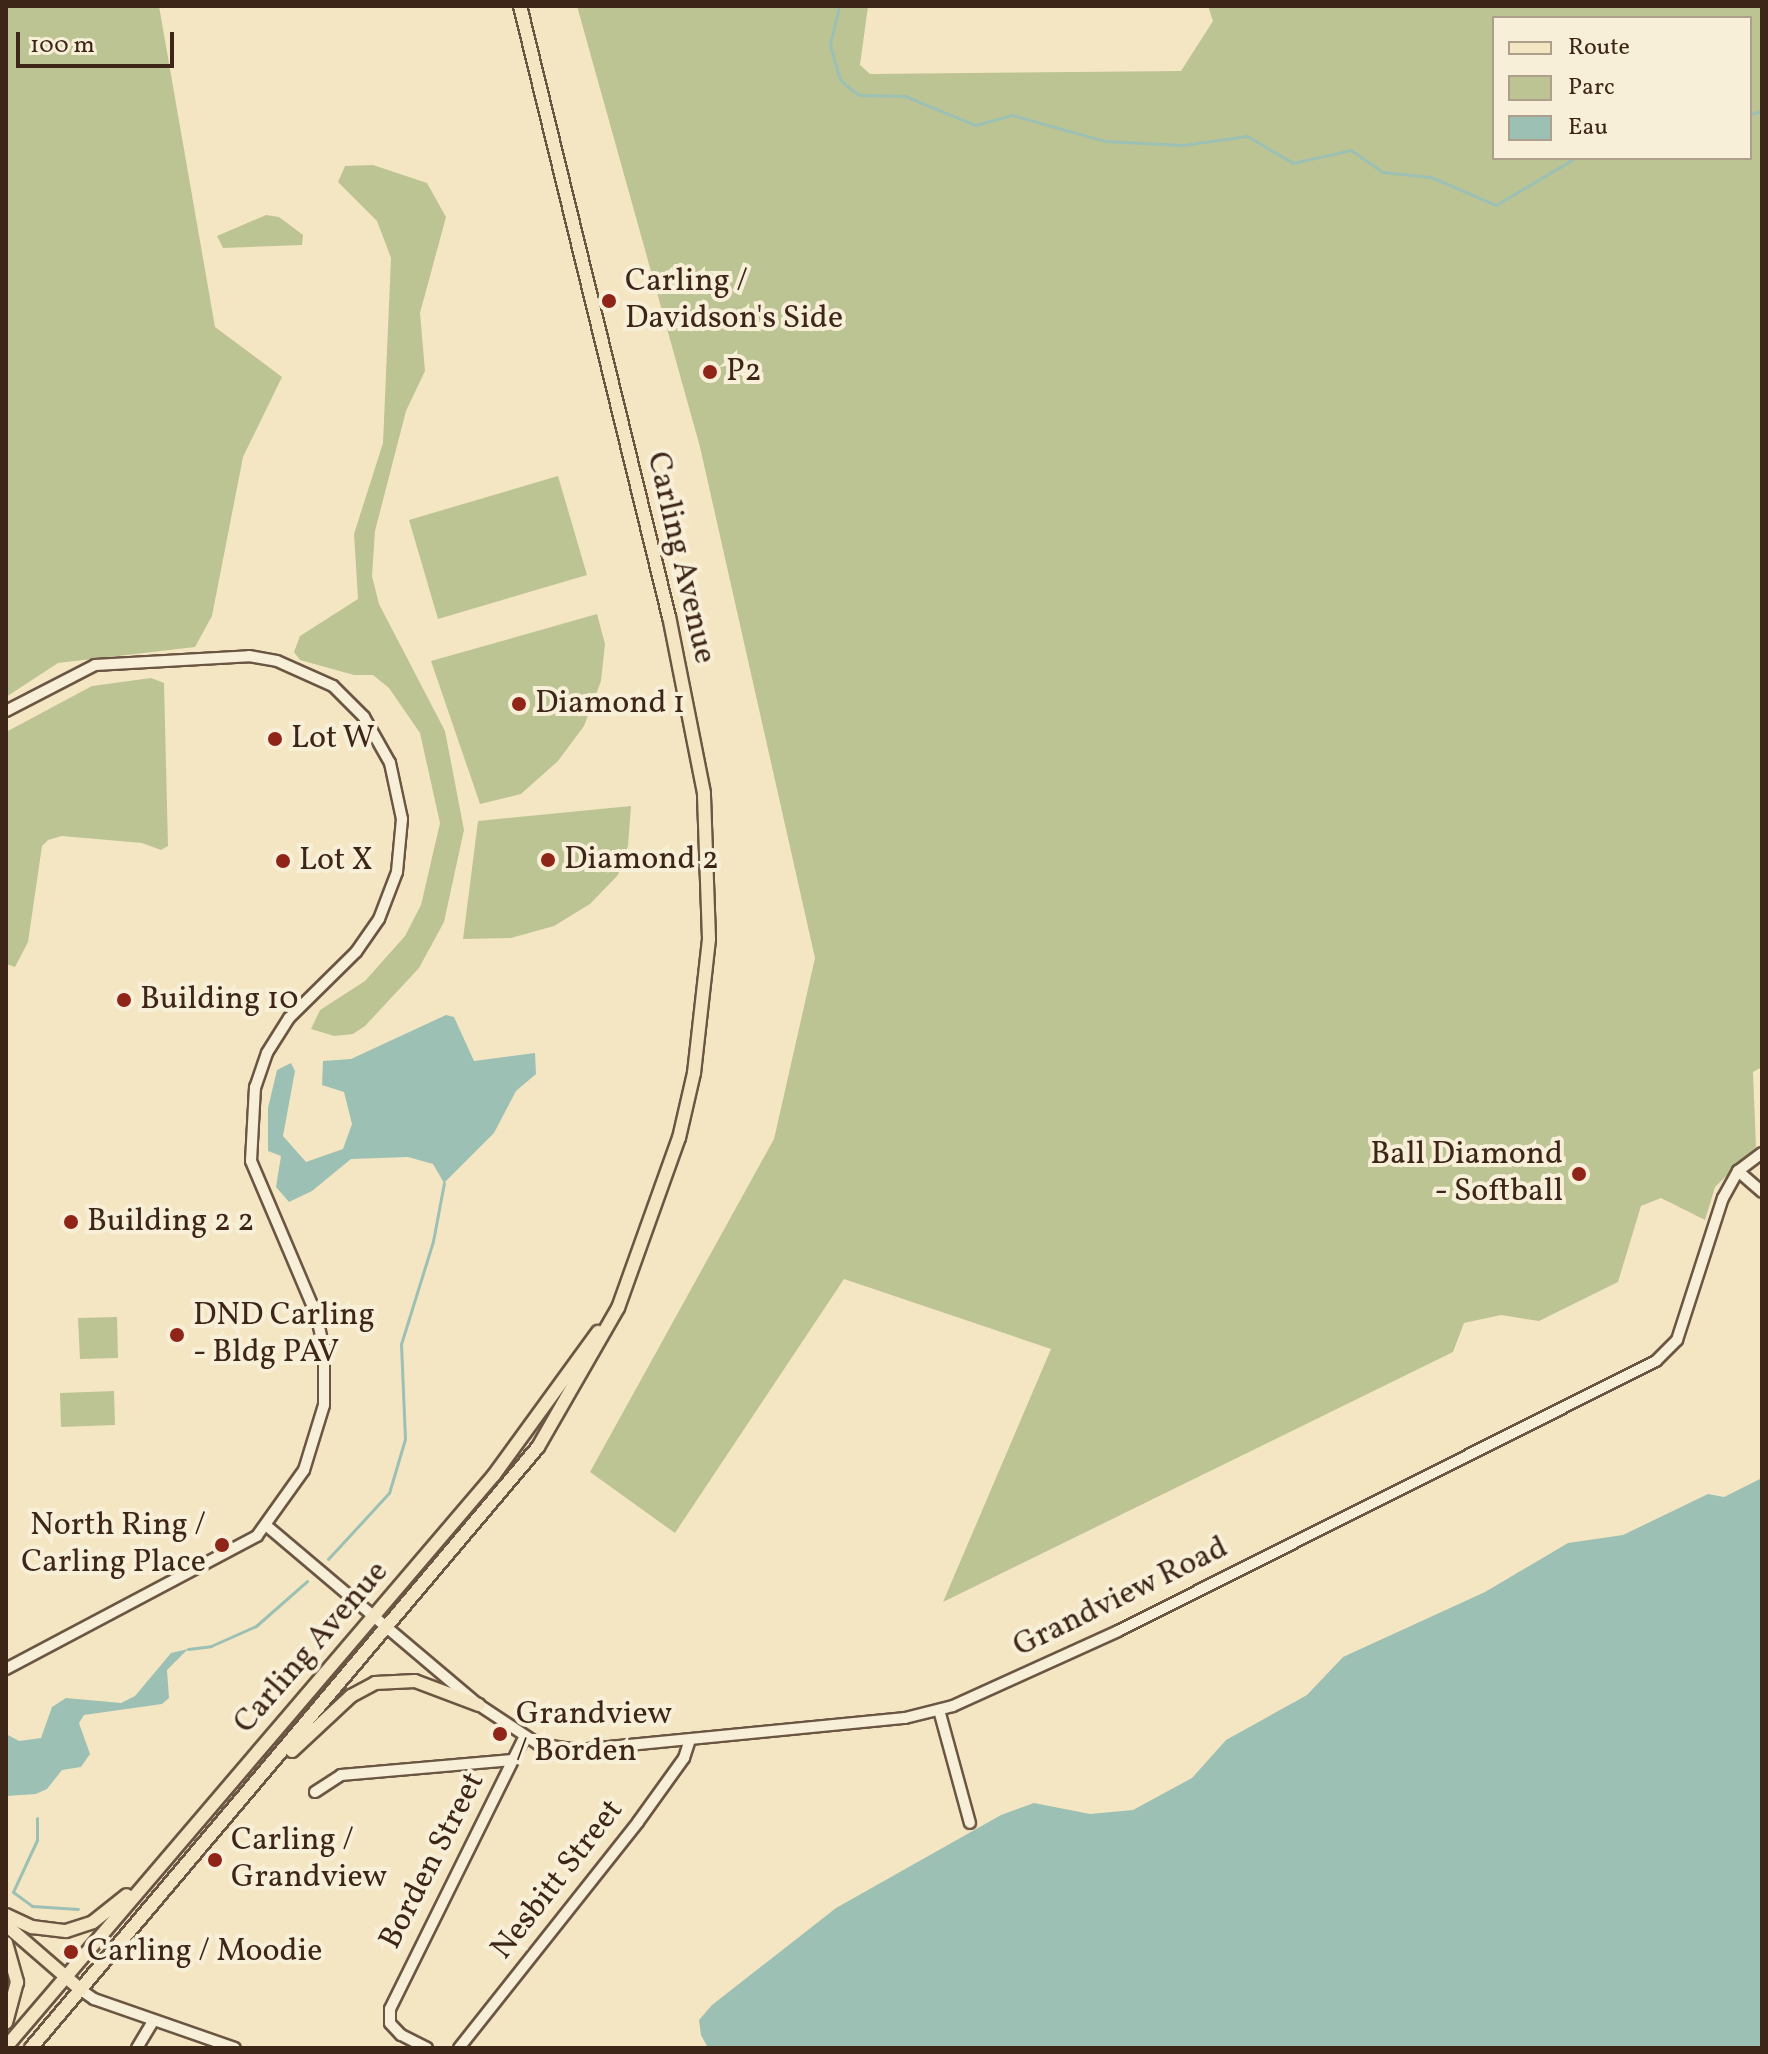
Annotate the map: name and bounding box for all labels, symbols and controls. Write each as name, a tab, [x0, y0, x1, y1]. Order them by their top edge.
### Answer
scale bar	[20, 16, 178, 66]
legend	[1492, 16, 1752, 160]
text: 100 m	[30, 29, 95, 63]
text: Route	[1568, 31, 1630, 65]
text: Parc	[1568, 71, 1615, 105]
text: Eau	[1568, 111, 1608, 145]
place label: Carling / Davidson's Side	[625, 264, 843, 339]
marker: Carling / Davidson's Side	[600, 292, 618, 310]
place label: P2	[726, 353, 762, 391]
marker: P2	[701, 363, 719, 381]
street label: Carling Avenue	[637, 448, 723, 668]
place label: Diamond 1	[535, 685, 685, 723]
marker: Diamond 1	[510, 695, 528, 713]
place label: Lot W	[291, 720, 376, 758]
marker: Lot W	[266, 730, 284, 748]
place label: Diamond 2	[564, 841, 719, 879]
place label: Lot X	[299, 842, 373, 880]
marker: Diamond 2	[539, 851, 557, 869]
marker: Lot X	[274, 852, 292, 870]
place label: Building 10	[140, 981, 298, 1019]
marker: Building 10	[115, 991, 133, 1009]
place label: Ball Diamond - Softball	[1370, 1137, 1563, 1212]
marker: Ball Diamond - Softball	[1570, 1165, 1588, 1183]
place label: Building 2 2	[87, 1203, 254, 1241]
marker: Building 2 2	[62, 1213, 80, 1231]
place label: DND Carling - Bldg PAV	[193, 1298, 375, 1373]
marker: DND Carling - Bldg PAV	[168, 1326, 186, 1344]
place label: North Ring / Carling Place	[21, 1508, 206, 1583]
street label: Grandview Road	[1007, 1529, 1235, 1667]
marker: North Ring / Carling Place	[213, 1536, 231, 1554]
street label: Carling Avenue	[227, 1554, 397, 1742]
place label: Grandview / Borden	[516, 1697, 672, 1772]
marker: Grandview / Borden	[491, 1725, 509, 1743]
street label: Borden Street	[372, 1766, 494, 1956]
street label: Nesbitt Street	[484, 1792, 632, 1968]
place label: Carling / Grandview	[231, 1823, 387, 1898]
marker: Carling / Grandview	[206, 1851, 224, 1869]
place label: Carling / Moodie	[87, 1933, 322, 1971]
marker: Carling / Moodie	[62, 1943, 80, 1961]

